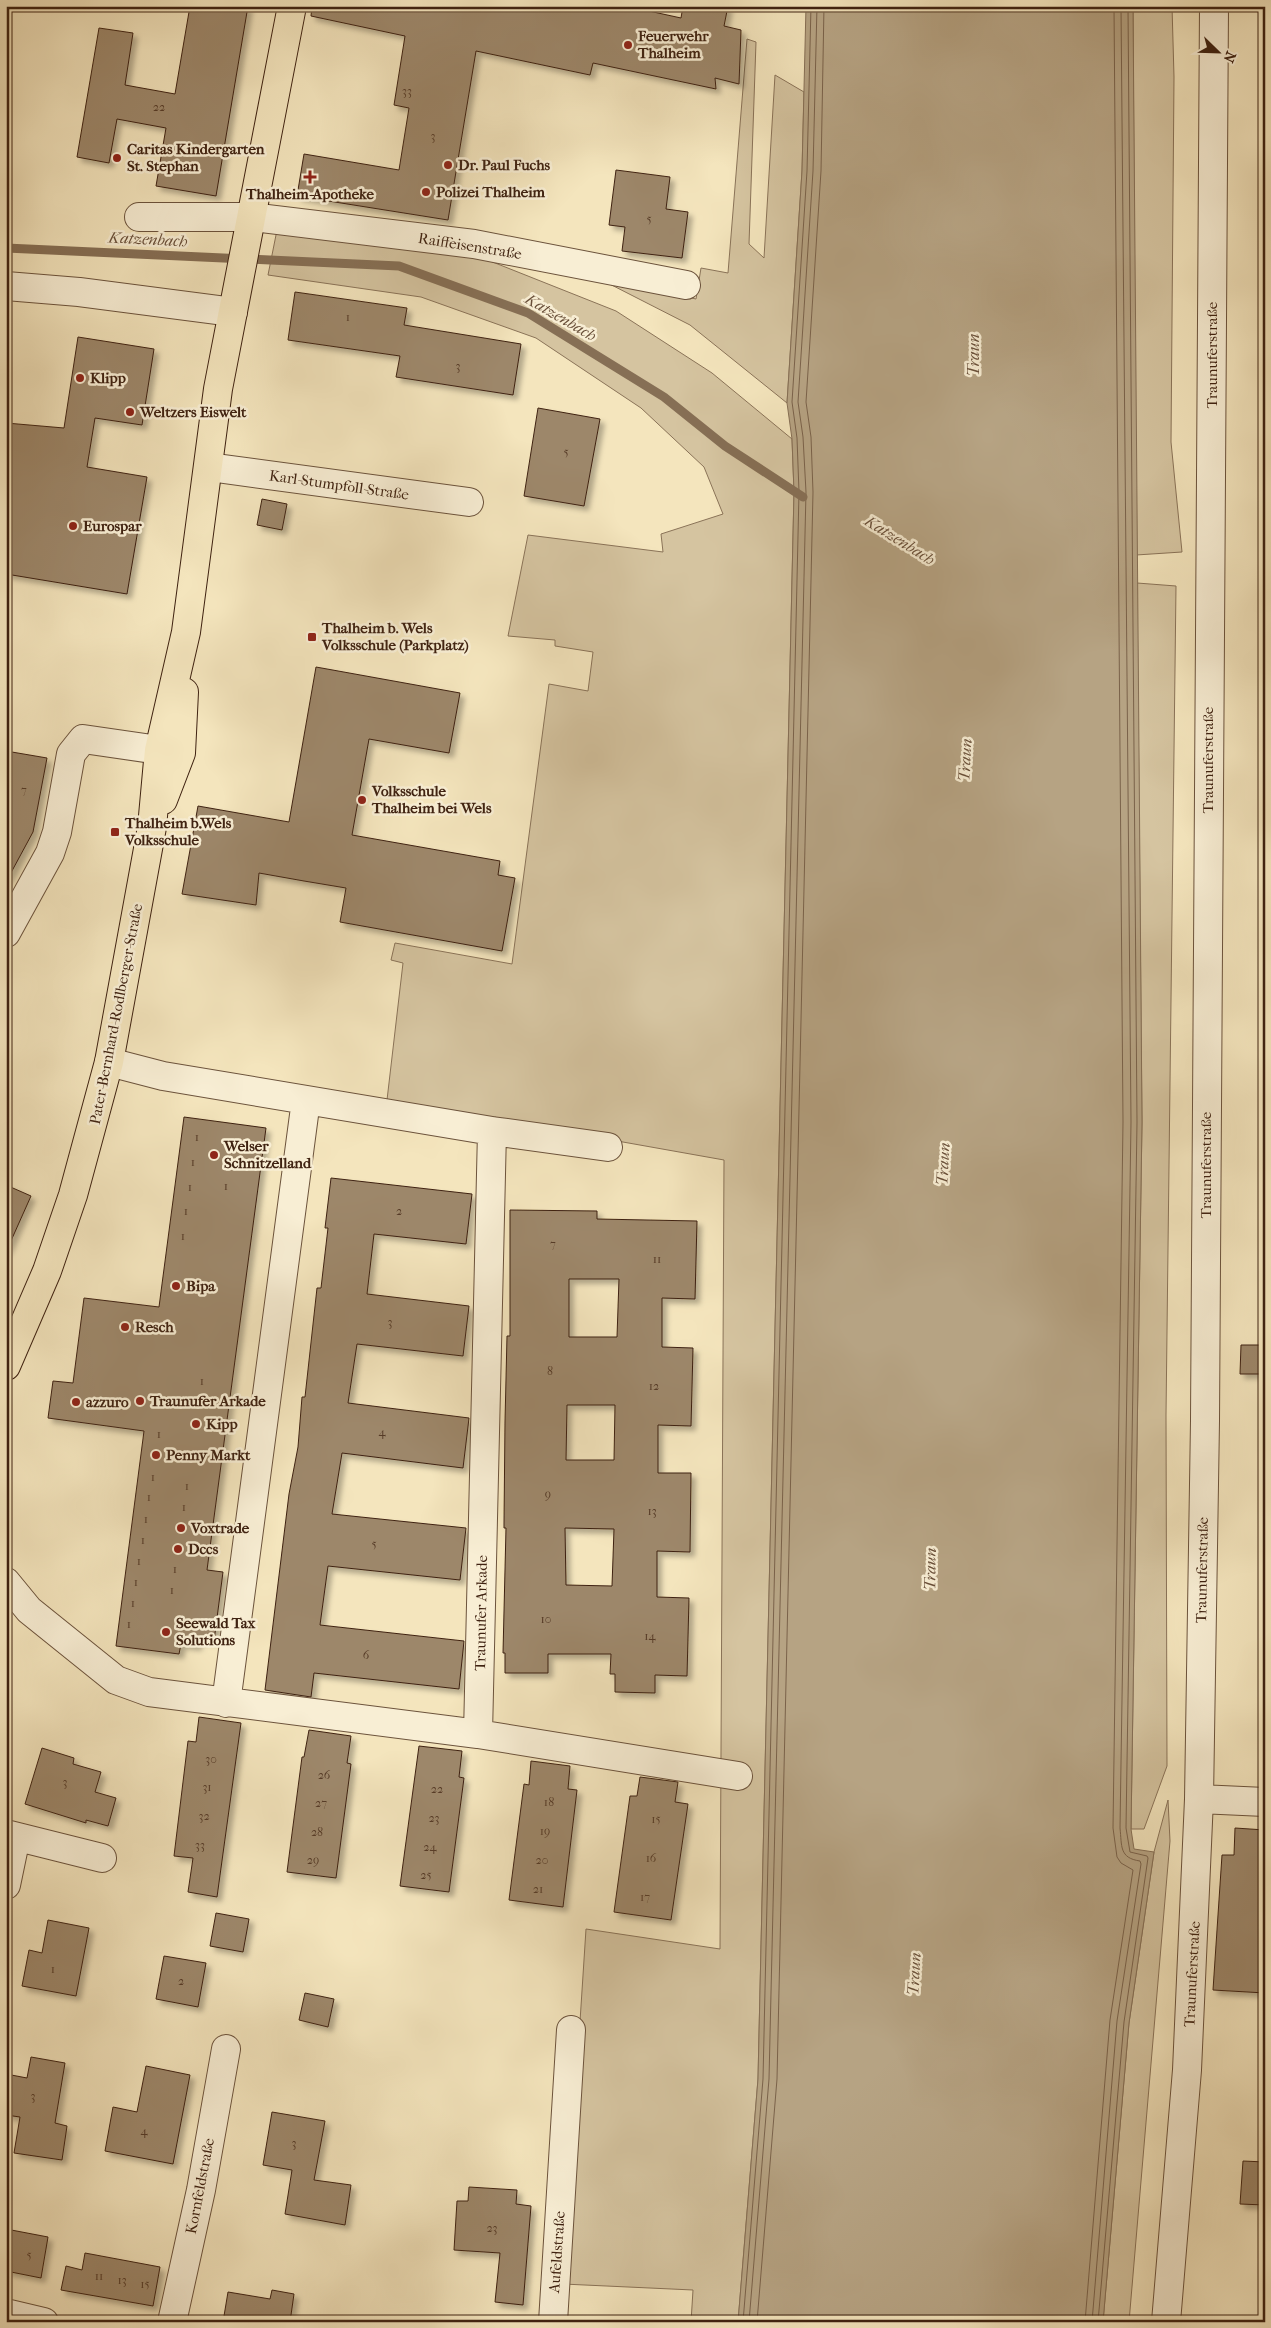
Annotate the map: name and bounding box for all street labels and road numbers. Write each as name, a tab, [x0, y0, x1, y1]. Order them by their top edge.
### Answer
street label: Raiffeisenstraße	[417, 229, 524, 263]
street label: Traunuferstraße	[1203, 301, 1221, 408]
street label: Karl-Stumpfoll-Straße	[268, 466, 411, 504]
street label: Traunuferstraße	[1199, 706, 1217, 813]
street label: Pater-Bernhard-Rodlberger-Straße	[86, 901, 146, 1126]
street label: Traunuferstraße	[1197, 1111, 1215, 1218]
street label: Traunuferstraße	[1192, 1516, 1212, 1623]
street label: Traunufer Arkade	[471, 1554, 491, 1671]
street label: Traunuferstraße	[1180, 1920, 1204, 2028]
street label: Kornfeldstraße	[182, 2136, 218, 2236]
street label: Aufeldstraße	[545, 2210, 569, 2295]

